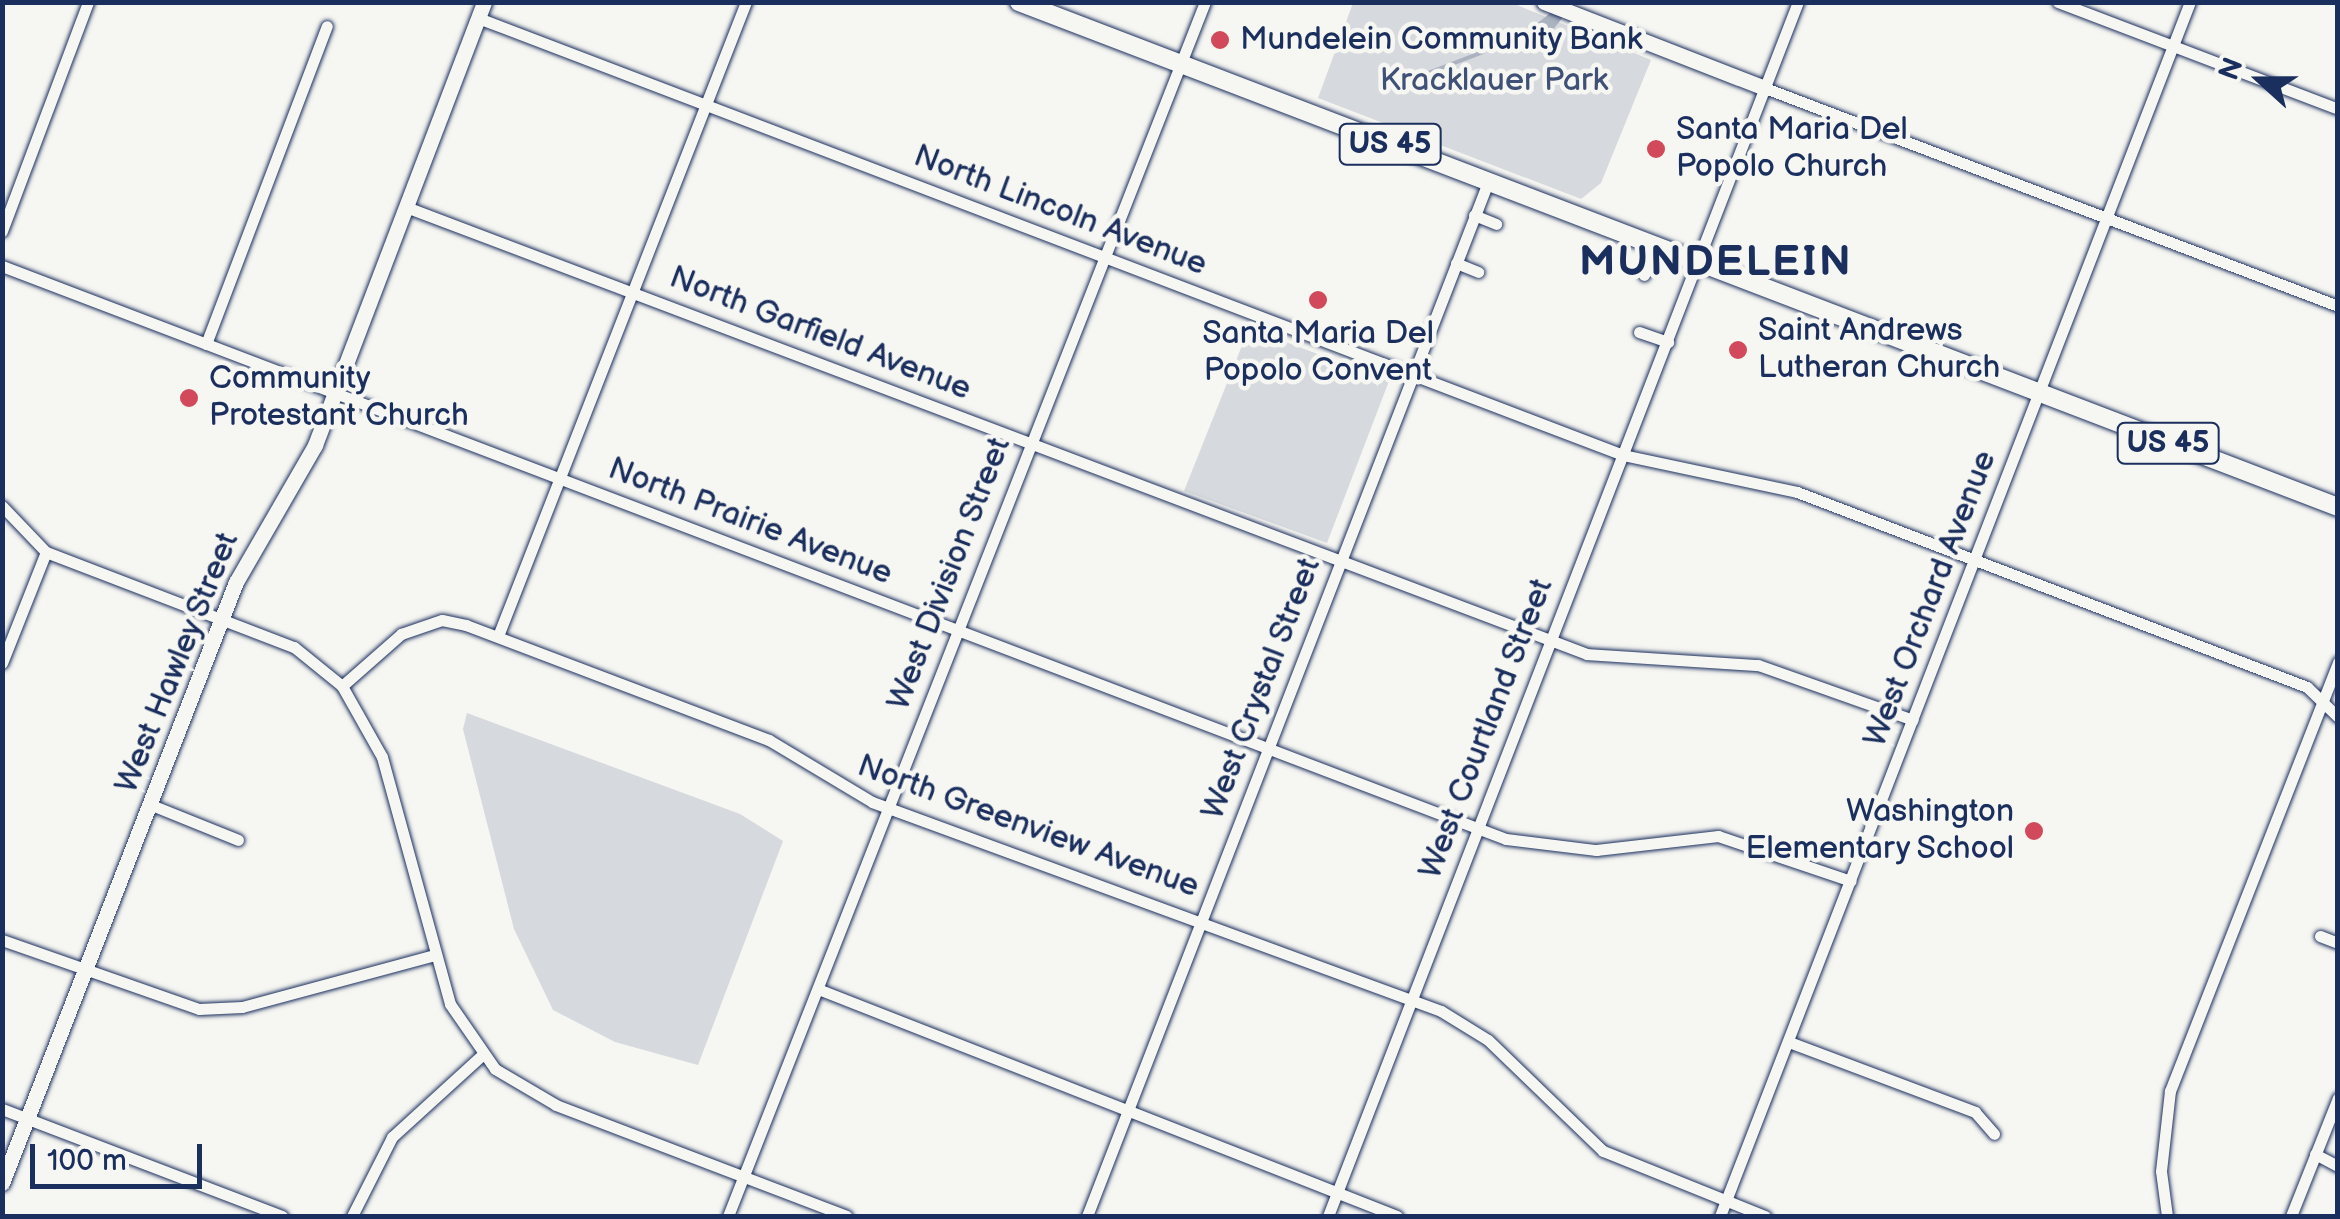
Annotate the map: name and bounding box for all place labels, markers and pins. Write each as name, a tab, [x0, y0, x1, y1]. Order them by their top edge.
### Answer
place label: Mundelein Community Bank	[1240, 21, 1645, 59]
marker: Mundelein Community Bank	[1209, 29, 1231, 51]
place label: Santa Maria Del Popolo Church	[1676, 112, 1908, 187]
marker: Santa Maria Del Popolo Church	[1645, 138, 1667, 160]
marker: Santa Maria Del Popolo Convent	[1307, 289, 1329, 311]
place label: Saint Andrews Lutheran Church	[1758, 313, 2000, 388]
place label: Santa Maria Del Popolo Convent	[1202, 316, 1434, 391]
marker: Saint Andrews Lutheran Church	[1727, 339, 1749, 361]
place label: Community Protestant Church	[209, 361, 469, 436]
marker: Community Protestant Church	[178, 387, 200, 409]
place label: Washington Elementary School	[1743, 794, 2014, 869]
marker: Washington Elementary School	[2023, 820, 2045, 842]

